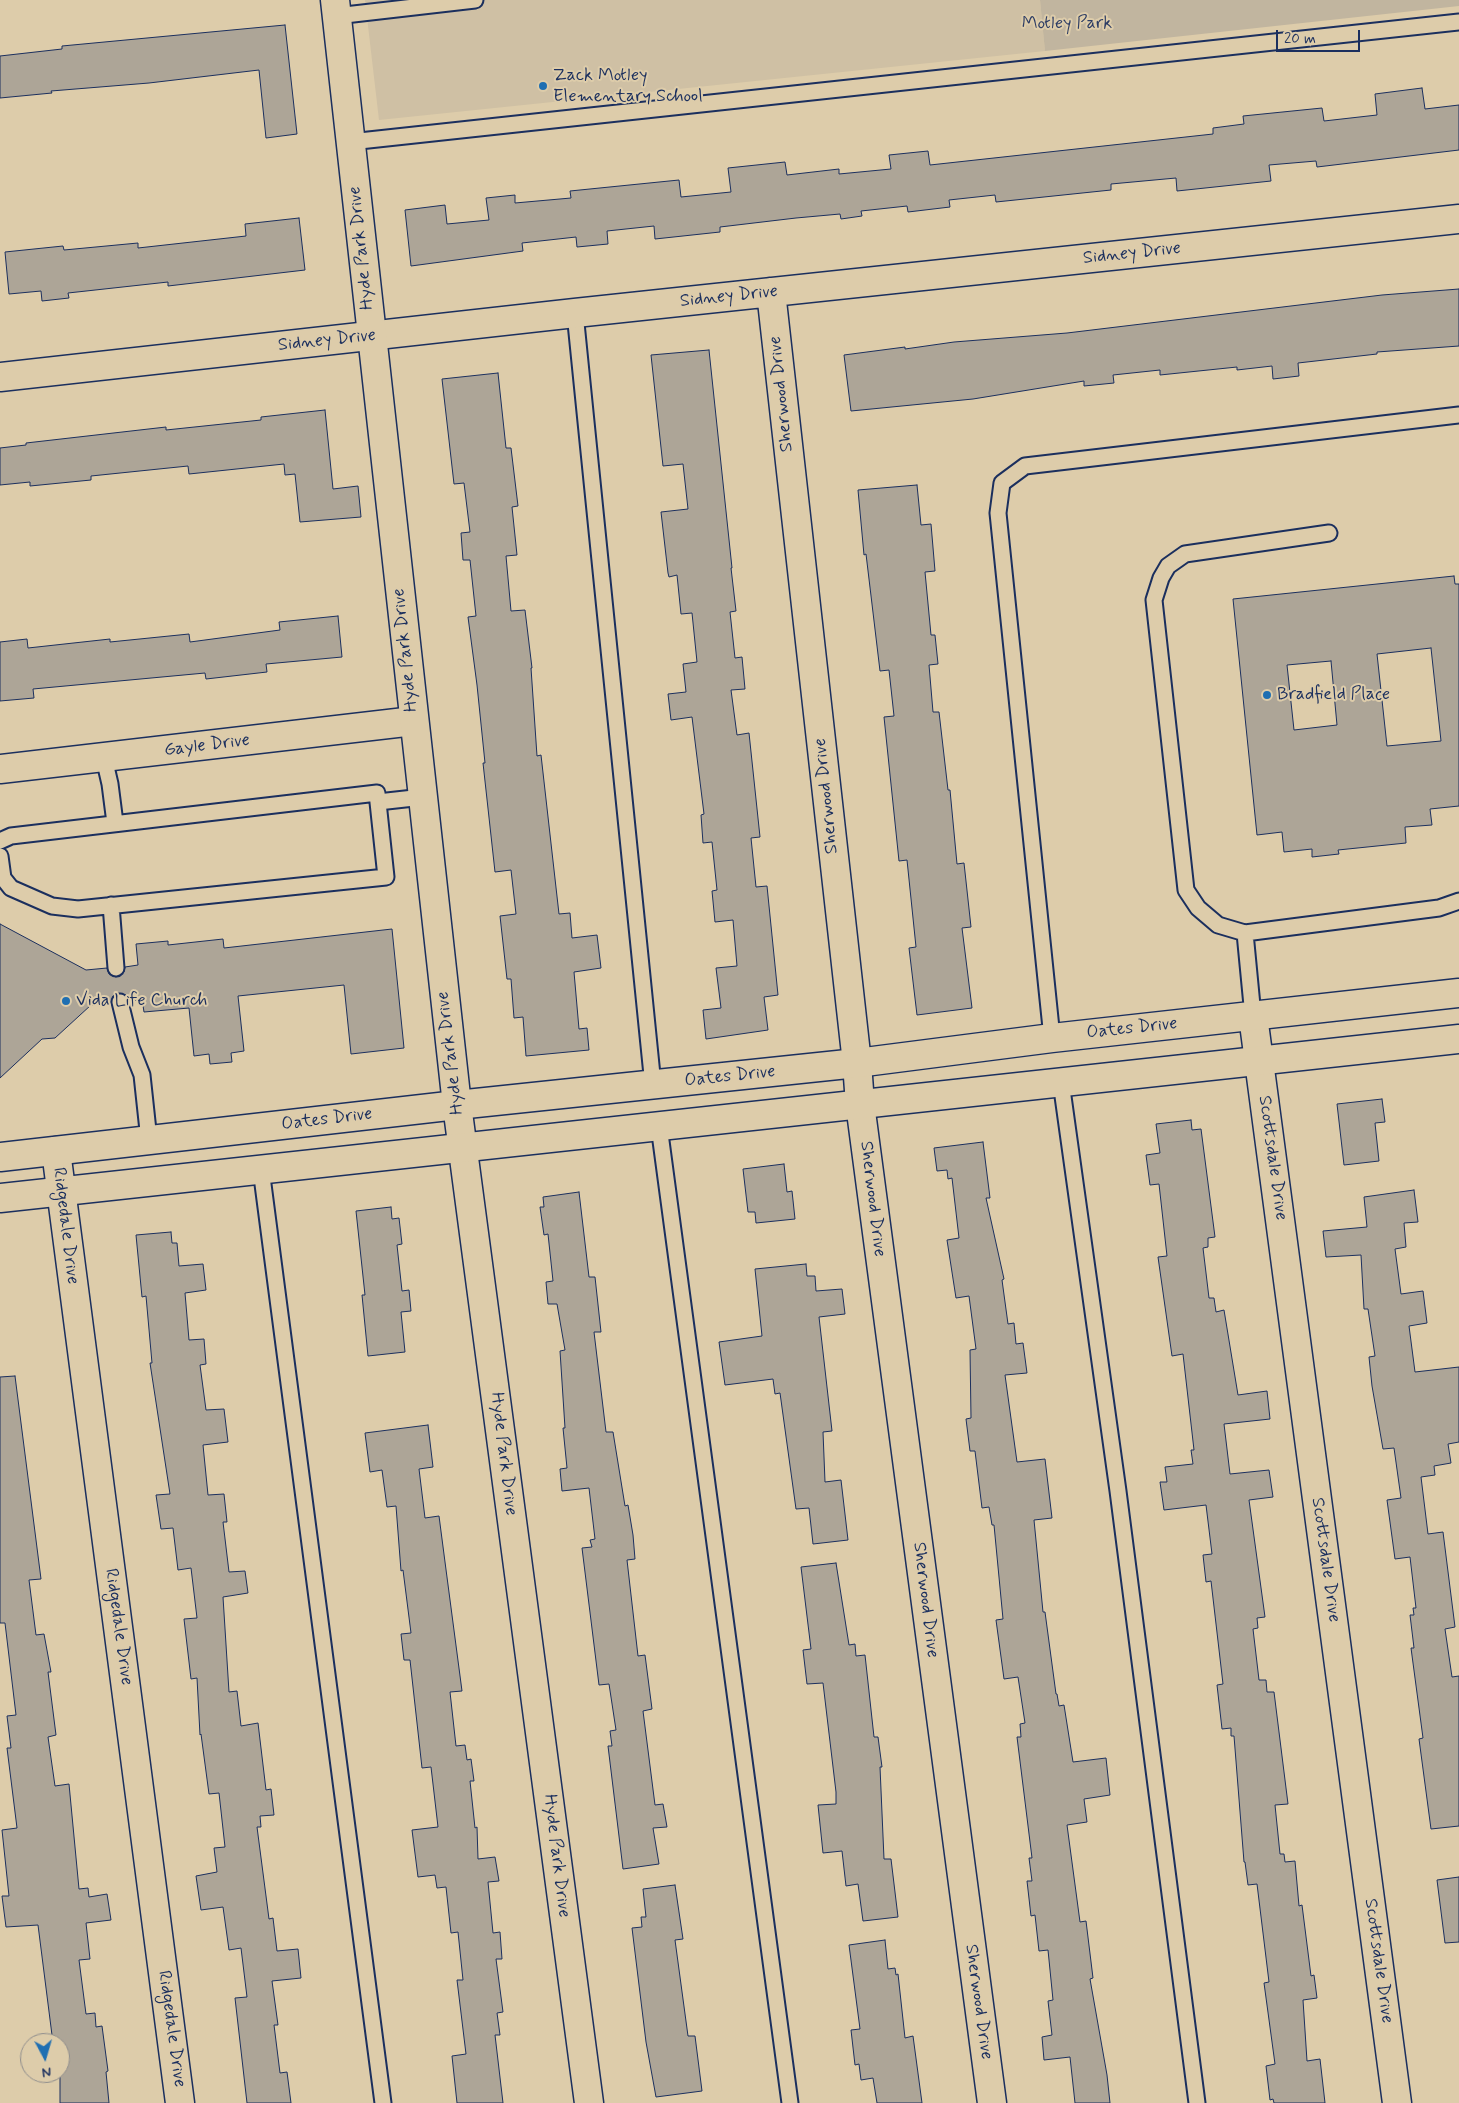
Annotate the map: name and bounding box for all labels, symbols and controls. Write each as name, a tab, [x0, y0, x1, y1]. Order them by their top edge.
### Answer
park label: Motley Park	[1022, 13, 1112, 35]
scale bar	[1279, 20, 1363, 52]
text: 20 m	[1284, 29, 1316, 49]
place label: Zack Motley Elementary School	[553, 65, 703, 108]
marker: Zack Motley Elementary School	[537, 80, 549, 92]
street label: Hyde Park Drive	[345, 185, 379, 311]
street label: Sidney Drive	[1082, 238, 1182, 270]
street label: Sidney Drive	[679, 281, 779, 313]
street label: Sidney Drive	[277, 325, 377, 357]
street label: Sherwood Drive	[765, 335, 799, 453]
street label: Hyde Park Drive	[389, 587, 423, 713]
place label: Bradfield Place	[1277, 684, 1390, 706]
marker: Bradfield Place	[1261, 689, 1273, 701]
street label: Gayle Drive	[163, 730, 251, 762]
street label: Sherwood Drive	[810, 737, 844, 855]
place label: Vida Life Church	[76, 990, 207, 1012]
street label: Hyde Park Drive	[433, 990, 469, 1116]
marker: Vida Life Church	[60, 995, 72, 1007]
street label: Oates Drive	[1085, 1013, 1179, 1045]
street label: Oates Drive	[683, 1061, 777, 1093]
street label: Scottsdale Drive	[1253, 1094, 1291, 1222]
street label: Oates Drive	[280, 1104, 374, 1136]
street label: Sherwood Drive	[854, 1140, 890, 1258]
street label: Ridgedale Drive	[47, 1166, 83, 1286]
street label: Hyde Park Drive	[485, 1391, 521, 1517]
street label: Scottsdale Drive	[1306, 1496, 1344, 1624]
street label: Sherwood Drive	[907, 1541, 943, 1659]
street label: Ridgedale Drive	[99, 1567, 137, 1687]
street label: Hyde Park Drive	[538, 1793, 574, 1919]
street label: Scottsdale Drive	[1359, 1897, 1397, 2025]
street label: Sherwood Drive	[959, 1943, 997, 2061]
street label: Ridgedale Drive	[152, 1969, 190, 2089]
north arrow	[20, 2033, 70, 2083]
text: N	[41, 2062, 52, 2081]

